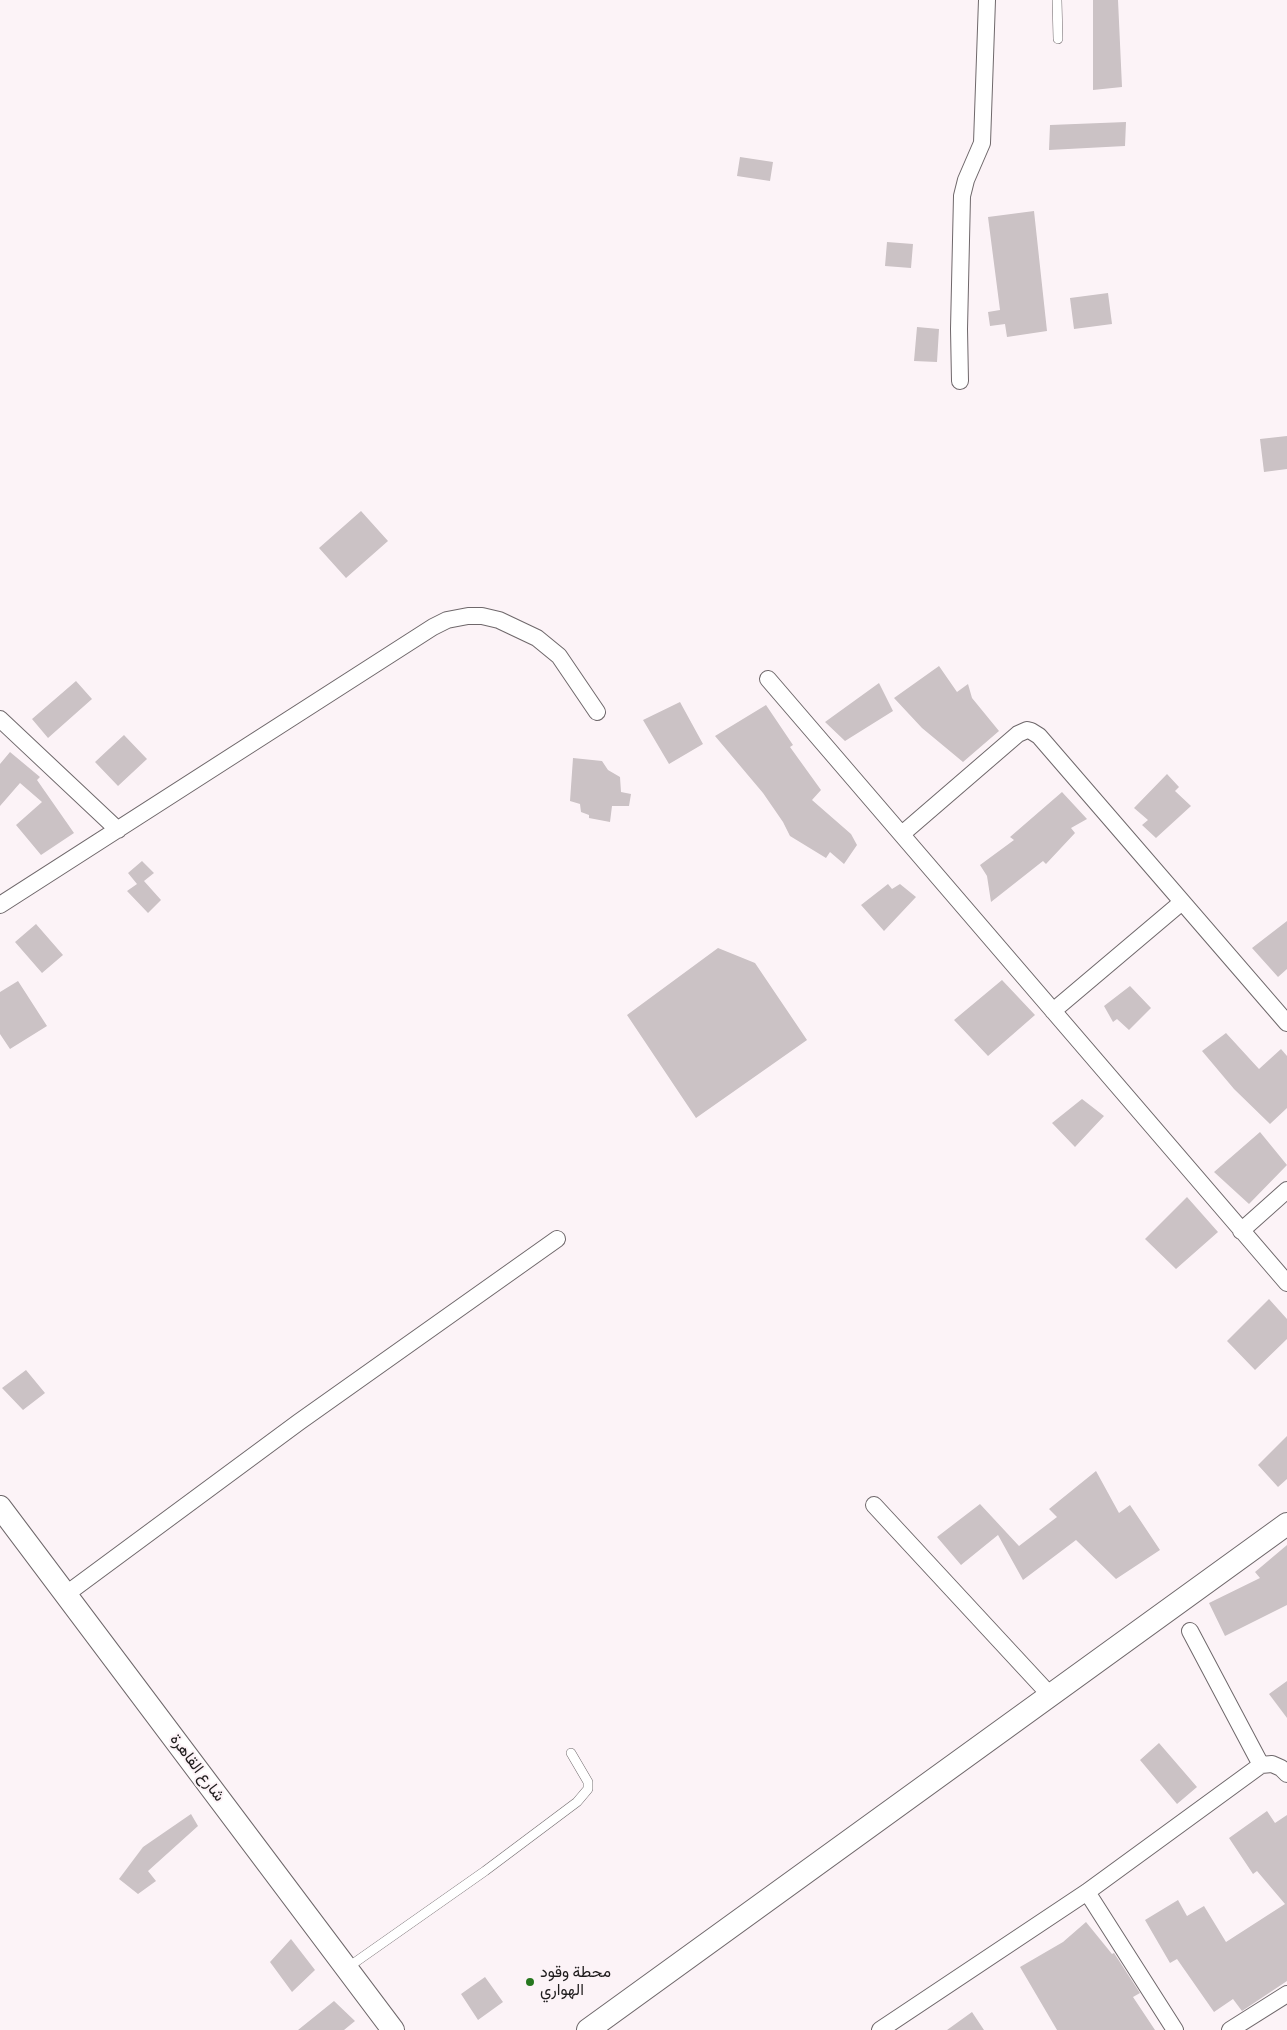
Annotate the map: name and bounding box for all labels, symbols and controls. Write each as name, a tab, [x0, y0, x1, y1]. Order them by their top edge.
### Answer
street label: شارع القاهرة	[165, 1731, 229, 1805]
place label: محطة وقود الهواري	[540, 1963, 611, 2001]
marker: محطة وقود الهواري	[524, 1976, 536, 1988]

